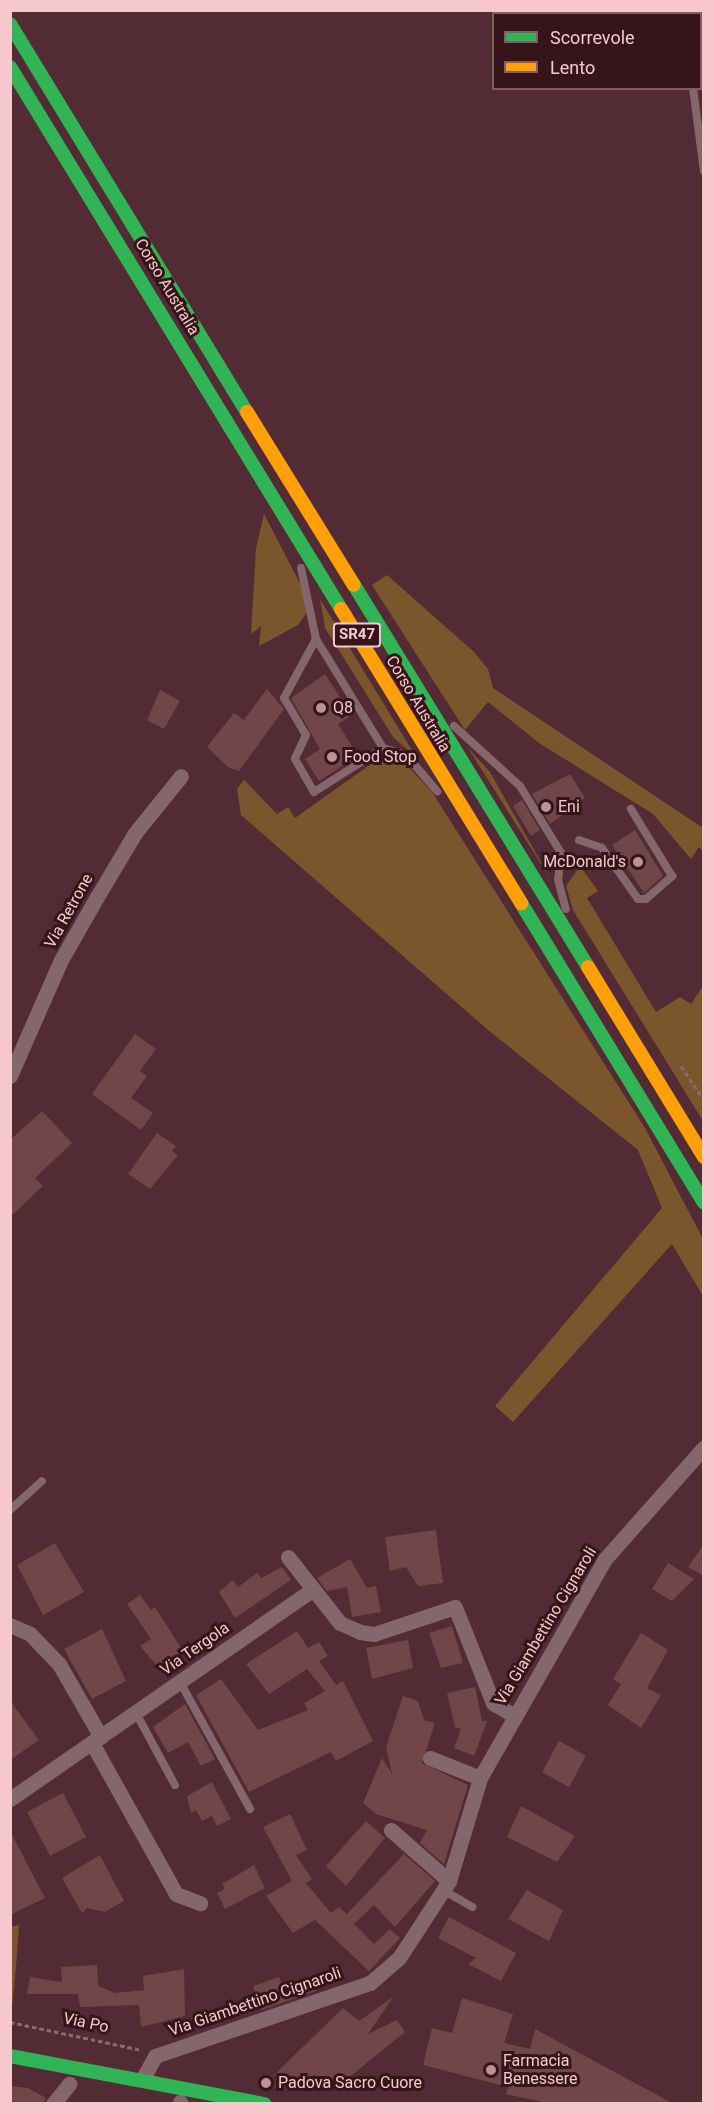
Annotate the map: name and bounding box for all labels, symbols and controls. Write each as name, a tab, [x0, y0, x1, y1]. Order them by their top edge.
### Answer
legend	[492, 12, 702, 90]
text: Scorrevole	[550, 27, 635, 48]
text: Lento	[550, 57, 595, 78]
street label: Corso Australia	[131, 235, 203, 339]
road number: SR47	[332, 623, 382, 647]
street label: Corso Australia	[382, 652, 454, 756]
place label: Q8	[333, 698, 353, 718]
marker: Q8	[314, 701, 328, 715]
place label: Food Stop	[344, 747, 417, 767]
marker: Food Stop	[325, 750, 339, 764]
place label: Eni	[558, 797, 580, 817]
marker: Eni	[539, 800, 553, 814]
place label: McDonald's	[543, 852, 626, 872]
marker: McDonald's	[631, 855, 645, 869]
street label: Via Retrone	[41, 870, 97, 952]
street label: Via Giambettino Cignaroli	[491, 1543, 601, 1709]
street label: Via Tergola	[157, 1618, 233, 1680]
street label: Via Giambettino Cignaroli	[166, 1963, 344, 2041]
street label: Via Po	[62, 2009, 110, 2037]
place label: Farmacia Benessere	[503, 2051, 578, 2089]
marker: Farmacia Benessere	[484, 2063, 498, 2077]
place label: Padova Sacro Cuore	[278, 2073, 422, 2093]
marker: Padova Sacro Cuore	[259, 2076, 273, 2090]

